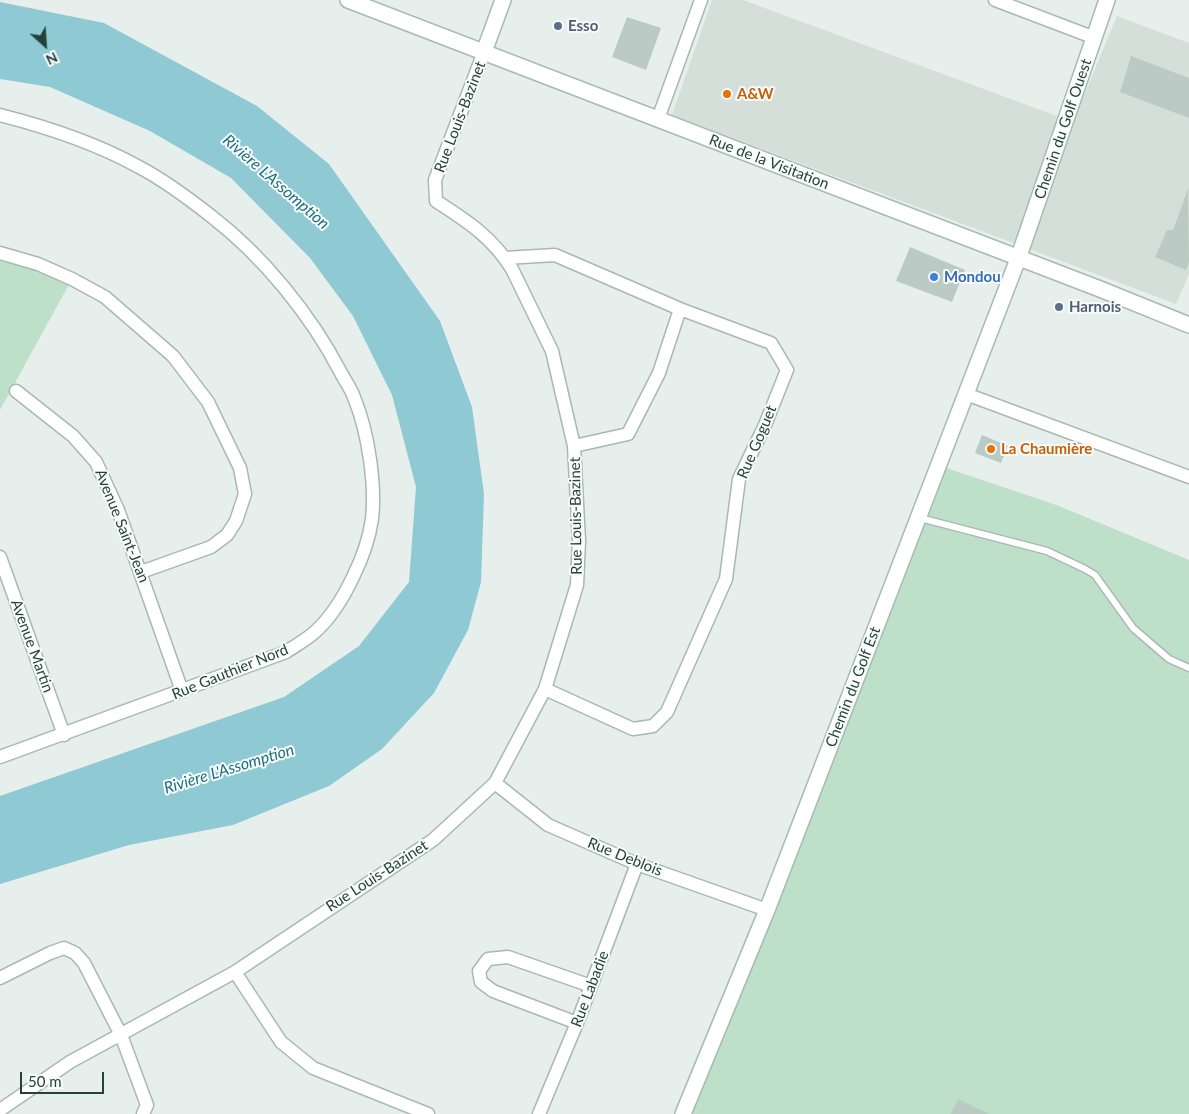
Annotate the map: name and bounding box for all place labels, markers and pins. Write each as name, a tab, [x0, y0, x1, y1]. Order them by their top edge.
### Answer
place label: Esso	[568, 17, 598, 35]
marker: Esso	[552, 20, 564, 32]
place label: A&W	[737, 85, 774, 103]
marker: A&W	[721, 88, 733, 100]
place label: Mondou	[944, 268, 1001, 286]
marker: Mondou	[928, 271, 940, 283]
place label: Harnois	[1069, 298, 1121, 316]
marker: Harnois	[1053, 301, 1065, 313]
place label: La Chaumière	[1001, 440, 1092, 458]
marker: La Chaumière	[985, 443, 997, 455]

